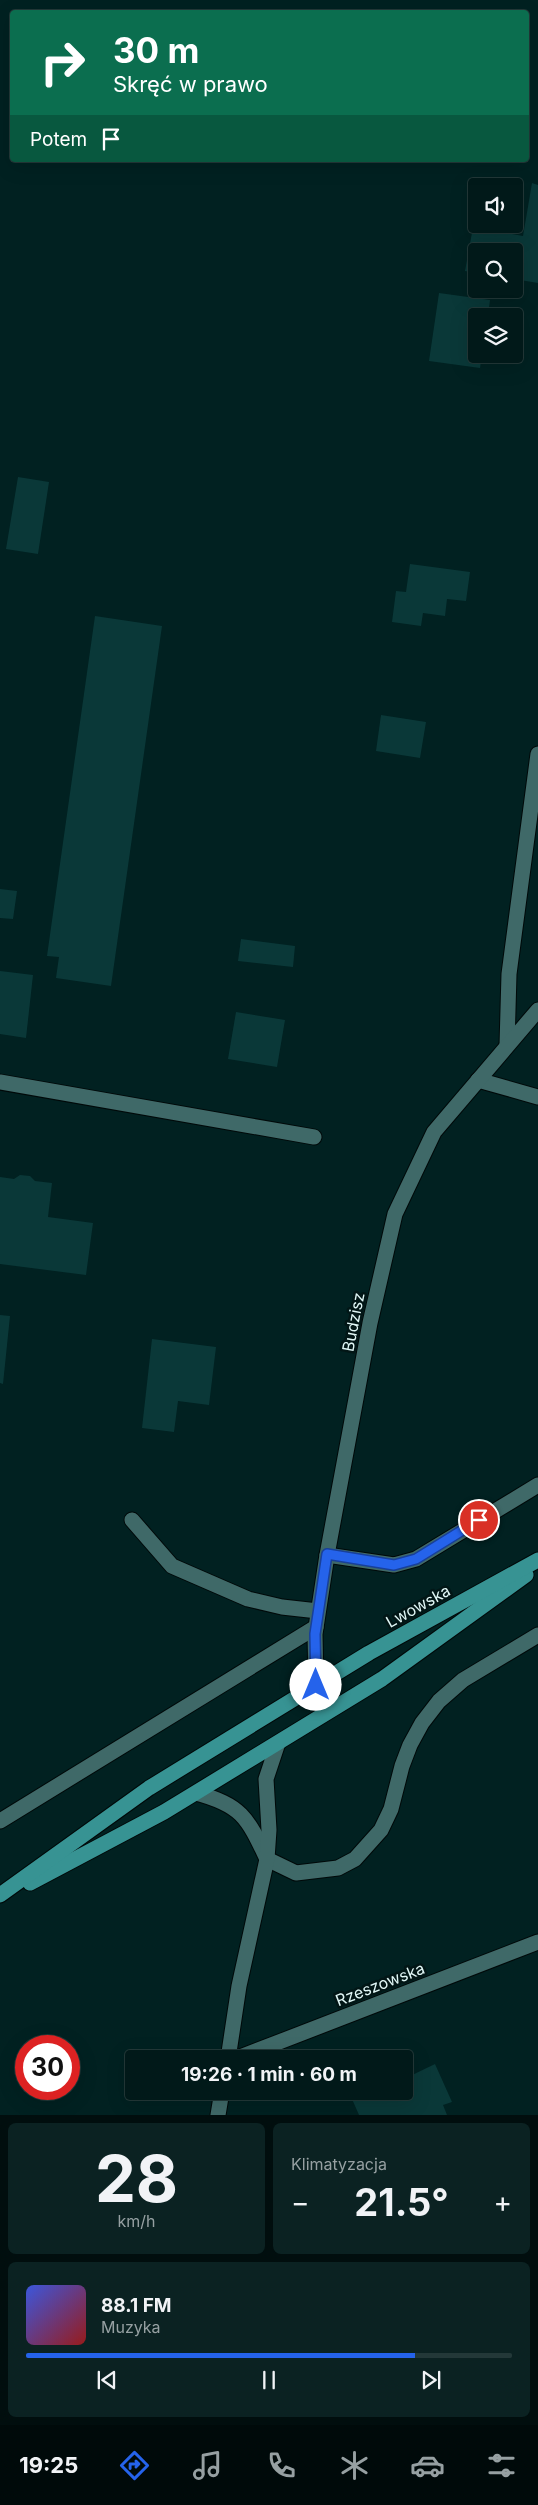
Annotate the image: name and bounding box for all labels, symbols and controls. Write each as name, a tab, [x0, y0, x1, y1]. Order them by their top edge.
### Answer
text: 30 m	[113, 29, 199, 71]
icon: right	[30, 30, 95, 95]
text: Skręć w prawo	[113, 71, 268, 97]
icon: arrive	[97, 125, 125, 153]
text: Potem	[30, 128, 87, 151]
map controls	[468, 178, 523, 363]
button: sound	[468, 178, 523, 233]
button: search	[468, 243, 523, 298]
button: layers	[468, 308, 523, 363]
street label: Budzisz	[337, 1291, 369, 1353]
pin	[458, 1499, 500, 1541]
icon: arrive	[465, 1506, 493, 1534]
street label: Lwowska	[382, 1580, 454, 1632]
position arrow	[289, 1658, 341, 1710]
street label: Rzeszowska	[333, 1958, 427, 2010]
speed limit sign: 30	[15, 2035, 80, 2100]
text: 19:26 · 1 min · 60 m	[181, 2063, 357, 2086]
text: 28	[95, 2139, 178, 2218]
text: Klimatyzacja	[291, 2154, 387, 2174]
text: 21.5°	[354, 2179, 449, 2225]
text: −	[291, 2185, 310, 2219]
text: +	[493, 2185, 512, 2219]
text: km/h	[117, 2211, 156, 2231]
text: 88.1 FM	[101, 2294, 172, 2317]
text: Muzyka	[101, 2317, 161, 2337]
icon: previous	[93, 2366, 121, 2394]
icon: pause	[255, 2366, 283, 2394]
icon: next	[417, 2366, 445, 2394]
icon: directions	[117, 2448, 152, 2483]
icon: music	[190, 2448, 225, 2483]
icon: phone	[264, 2448, 299, 2483]
icon: climate	[337, 2448, 372, 2483]
icon: car	[410, 2448, 445, 2483]
icon: filters	[484, 2448, 519, 2483]
text: 19:25	[19, 2452, 78, 2478]

